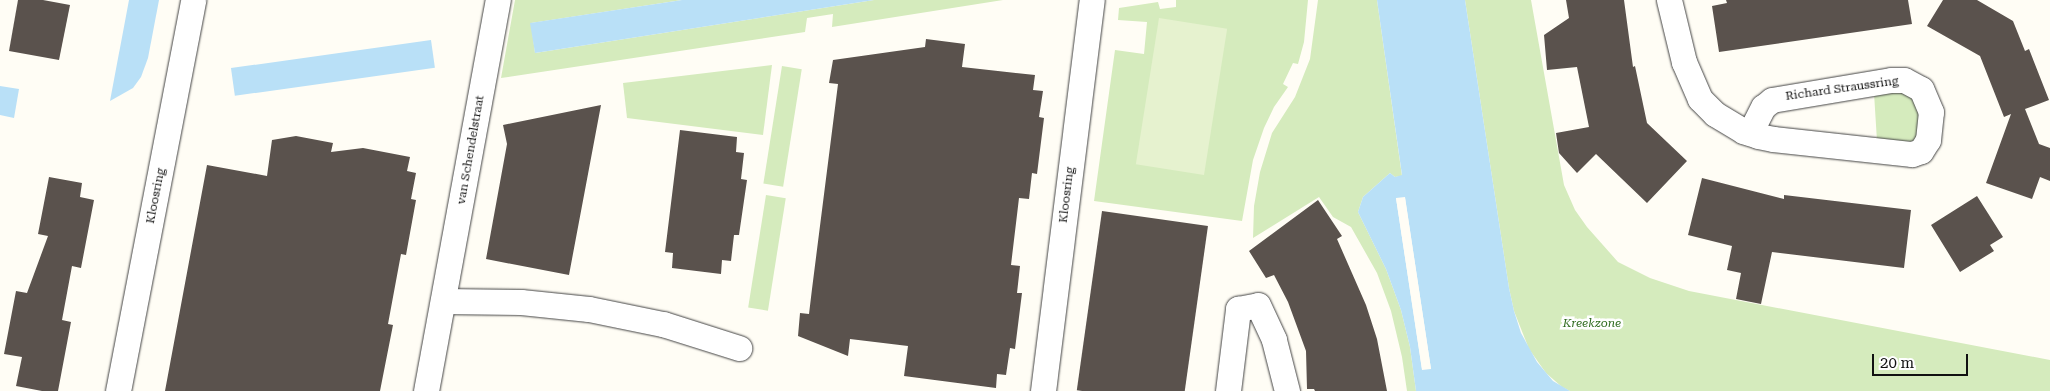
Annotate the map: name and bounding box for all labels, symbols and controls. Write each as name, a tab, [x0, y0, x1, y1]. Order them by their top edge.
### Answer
street label: Richard Straussring	[1785, 74, 1899, 104]
street label: van Schendelstraat	[454, 94, 488, 206]
street label: Kloosring	[1056, 166, 1078, 224]
street label: Kloosring	[144, 167, 168, 225]
park label: Kreekzone	[1563, 317, 1621, 331]
scale bar	[1875, 344, 1971, 376]
text: 20 m	[1880, 354, 1914, 372]

